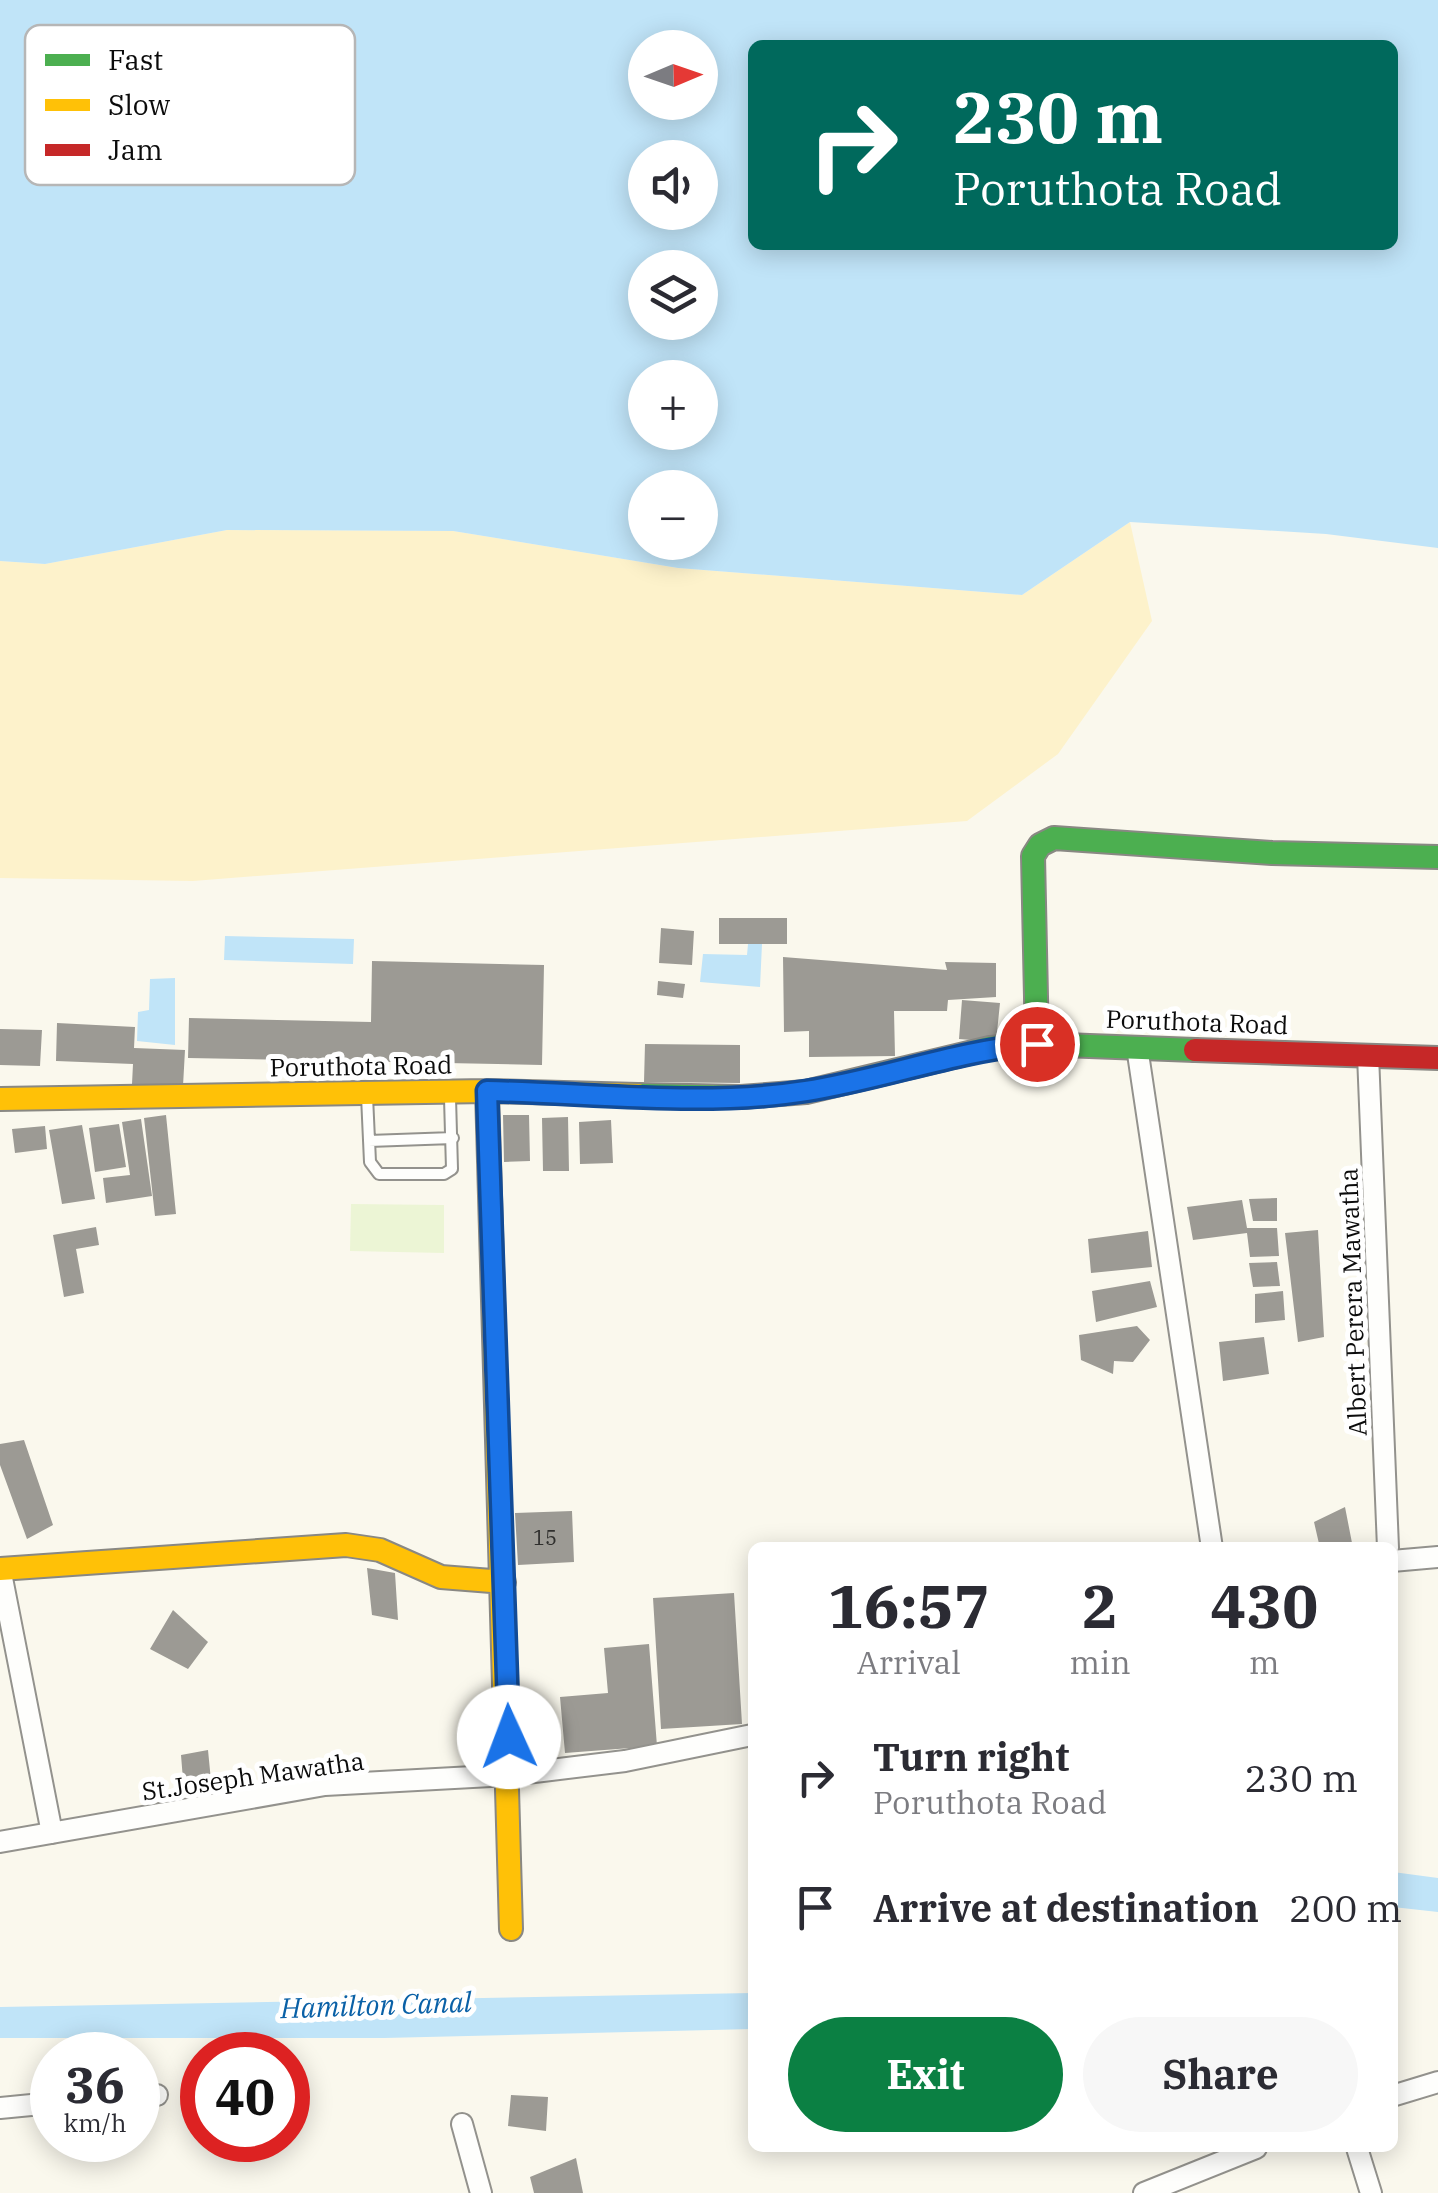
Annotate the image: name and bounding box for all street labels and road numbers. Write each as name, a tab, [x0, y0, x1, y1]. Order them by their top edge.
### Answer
street label: Poruthota Road	[1105, 1002, 1289, 1041]
street label: Poruthota Road	[269, 1047, 453, 1084]
street label: Albert Perera Mawatha	[1331, 1167, 1374, 1437]
street label: St.Joseph Mawatha	[140, 1744, 366, 1807]

